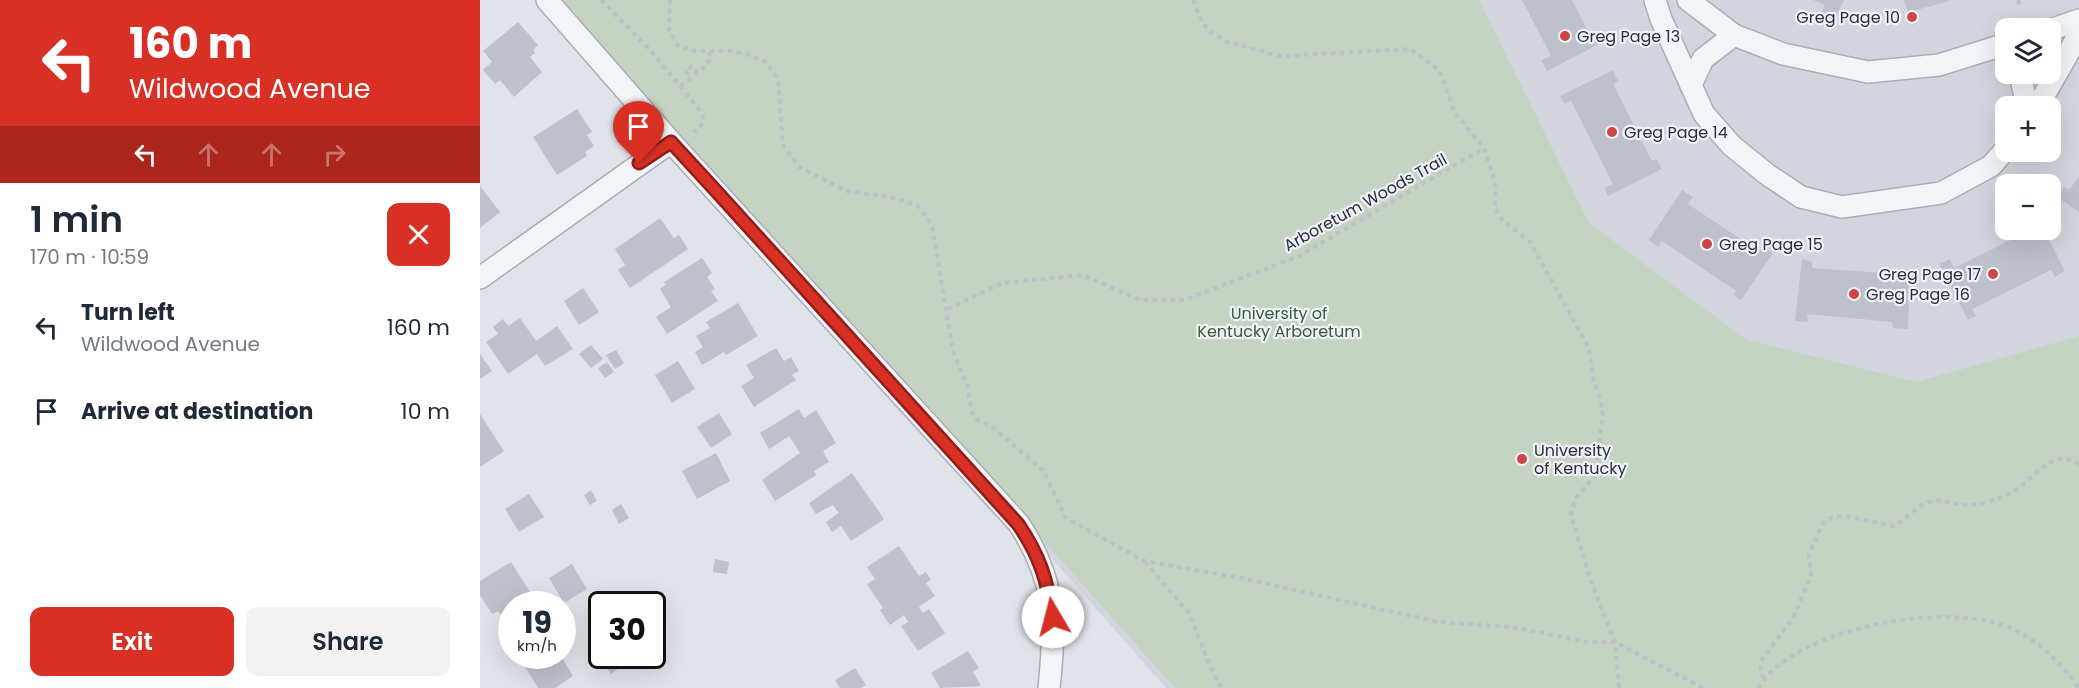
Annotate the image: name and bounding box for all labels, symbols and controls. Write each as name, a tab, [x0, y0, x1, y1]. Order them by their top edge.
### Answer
place label: Greg Page 10	[1796, 6, 1900, 29]
marker: Greg Page 10	[1905, 10, 1919, 24]
text: 160 m	[129, 14, 252, 73]
map controls	[1995, 18, 2061, 240]
button: layers	[1995, 18, 2061, 84]
icon: left	[30, 24, 108, 102]
place label: Greg Page 13	[1577, 25, 1680, 48]
marker: Greg Page 13	[1558, 29, 1572, 43]
text: Wildwood Avenue	[129, 70, 370, 107]
button: +	[1995, 96, 2061, 162]
pin	[613, 101, 664, 163]
icon: arrive	[622, 110, 655, 143]
place label: Greg Page 14	[1624, 121, 1728, 144]
marker: Greg Page 14	[1605, 125, 1619, 139]
icon: left	[129, 138, 162, 171]
icon: ahead	[192, 138, 225, 171]
icon: ahead	[255, 138, 288, 171]
icon: right	[318, 138, 351, 171]
street label: Arboretum Woods Trail	[1279, 148, 1451, 257]
button: −	[1995, 174, 2061, 240]
text: 1 min	[30, 194, 123, 245]
button: close	[387, 203, 450, 266]
place label: Greg Page 15	[1719, 233, 1823, 256]
marker: Greg Page 15	[1700, 237, 1714, 251]
text: 170 m · 10:59	[30, 243, 149, 271]
place label: Greg Page 17	[1879, 263, 1981, 286]
marker: Greg Page 17	[1986, 267, 2000, 281]
place label: Greg Page 16	[1866, 283, 1970, 306]
marker: Greg Page 16	[1847, 287, 1861, 301]
text: Turn left	[81, 297, 175, 328]
park label: University of Kentucky Arboretum	[1197, 302, 1361, 343]
icon: left	[30, 311, 63, 344]
text: 160 m	[387, 312, 450, 343]
text: Wildwood Avenue	[81, 330, 260, 358]
icon: arrive	[30, 395, 63, 428]
text: Arrive at destination	[81, 396, 313, 427]
text: 10 m	[401, 396, 450, 427]
place label: University of Kentucky	[1534, 439, 1627, 480]
marker: University of Kentucky	[1515, 452, 1529, 466]
position arrow	[1021, 585, 1085, 649]
speed limit sign: 30	[588, 591, 666, 669]
text: 19	[522, 601, 552, 644]
button: Exit	[30, 607, 234, 676]
button: Share	[246, 607, 450, 676]
text: km/h	[517, 635, 557, 656]

